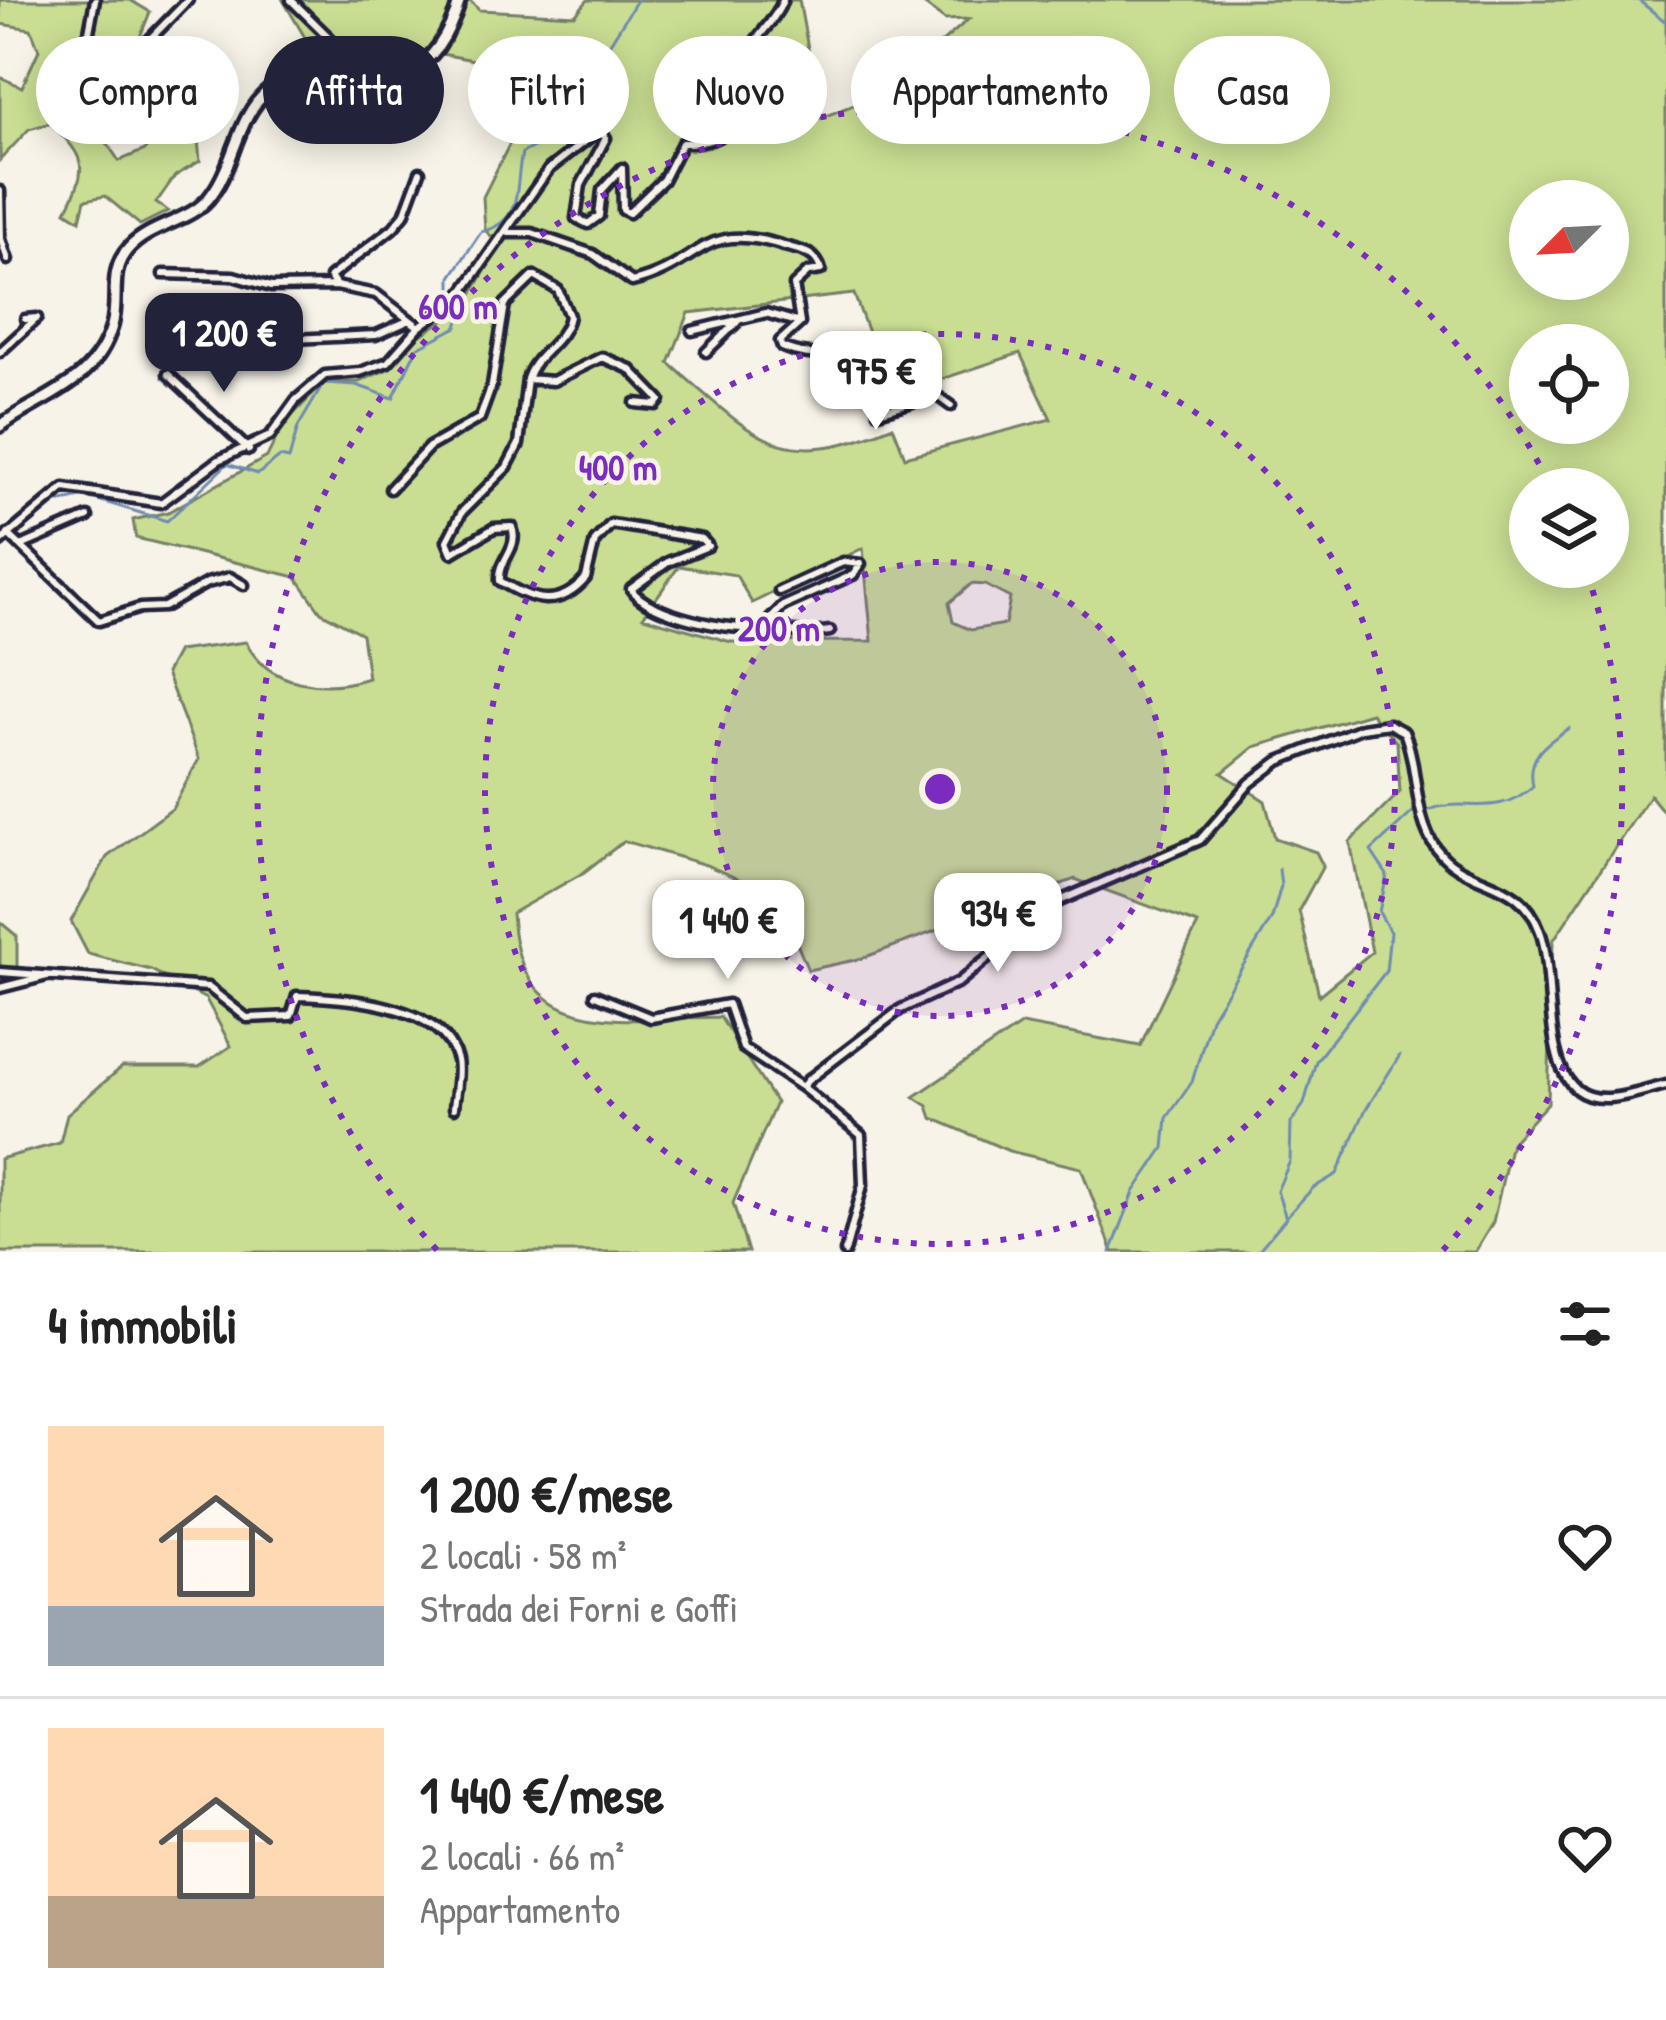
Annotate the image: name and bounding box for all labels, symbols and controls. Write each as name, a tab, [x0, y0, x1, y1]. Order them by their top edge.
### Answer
chip: Compra	[36, 36, 239, 144]
chip: Affitta	[263, 36, 444, 144]
chip: Filtri	[468, 36, 629, 144]
chip: Nuovo	[653, 36, 827, 144]
chip: Appartamento	[851, 36, 1150, 144]
chip: Casa	[1174, 36, 1330, 144]
north arrow	[1509, 180, 1629, 300]
map controls	[1509, 180, 1629, 588]
text: 600 m	[418, 281, 498, 330]
pin: 1 200 €	[113, 293, 335, 395]
text: 1 200 €	[172, 305, 276, 358]
button: locate	[1509, 324, 1629, 444]
pin: 975 €	[792, 331, 960, 433]
text: 975 €	[837, 343, 915, 396]
text: 400 m	[579, 442, 657, 491]
button: layers	[1509, 468, 1629, 588]
text: 200 m	[738, 603, 820, 652]
centre of rings	[919, 768, 961, 810]
pin: 934 €	[914, 873, 1082, 975]
pin: 1 440 €	[617, 880, 839, 982]
text: 934 €	[961, 885, 1035, 938]
text: 1 440 €	[679, 892, 777, 945]
text: 4 immobili	[48, 1290, 238, 1359]
icon: filters	[1552, 1291, 1618, 1357]
text: 1 200 €/mese	[420, 1459, 673, 1528]
icon: home	[144, 1474, 288, 1618]
icon: heart	[1552, 1513, 1618, 1579]
text: 2 locali · 58 m²	[420, 1528, 626, 1581]
text: Strada dei Forni e Goffi	[420, 1581, 738, 1634]
text: 1 440 €/mese	[420, 1760, 664, 1829]
icon: home	[144, 1776, 288, 1920]
icon: heart	[1552, 1815, 1618, 1881]
text: 2 locali · 66 m²	[420, 1829, 624, 1882]
text: Appartamento	[420, 1882, 620, 1935]

